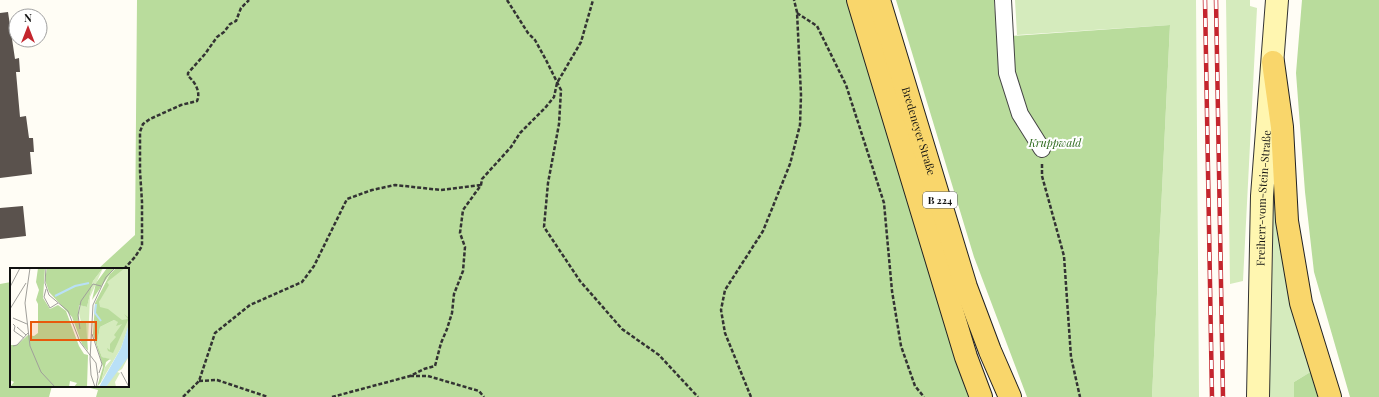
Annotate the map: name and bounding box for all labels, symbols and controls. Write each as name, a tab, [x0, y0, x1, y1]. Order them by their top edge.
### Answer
north arrow	[8, 8, 48, 48]
text: N	[24, 10, 32, 25]
street label: Bredeneyer Straße	[899, 85, 940, 177]
street label: Freiherr-vom-Stein-Straße	[1253, 129, 1274, 266]
park label: Kruppwald	[1028, 135, 1082, 150]
road number: B 224	[923, 192, 957, 208]
inset map	[10, 268, 129, 387]

